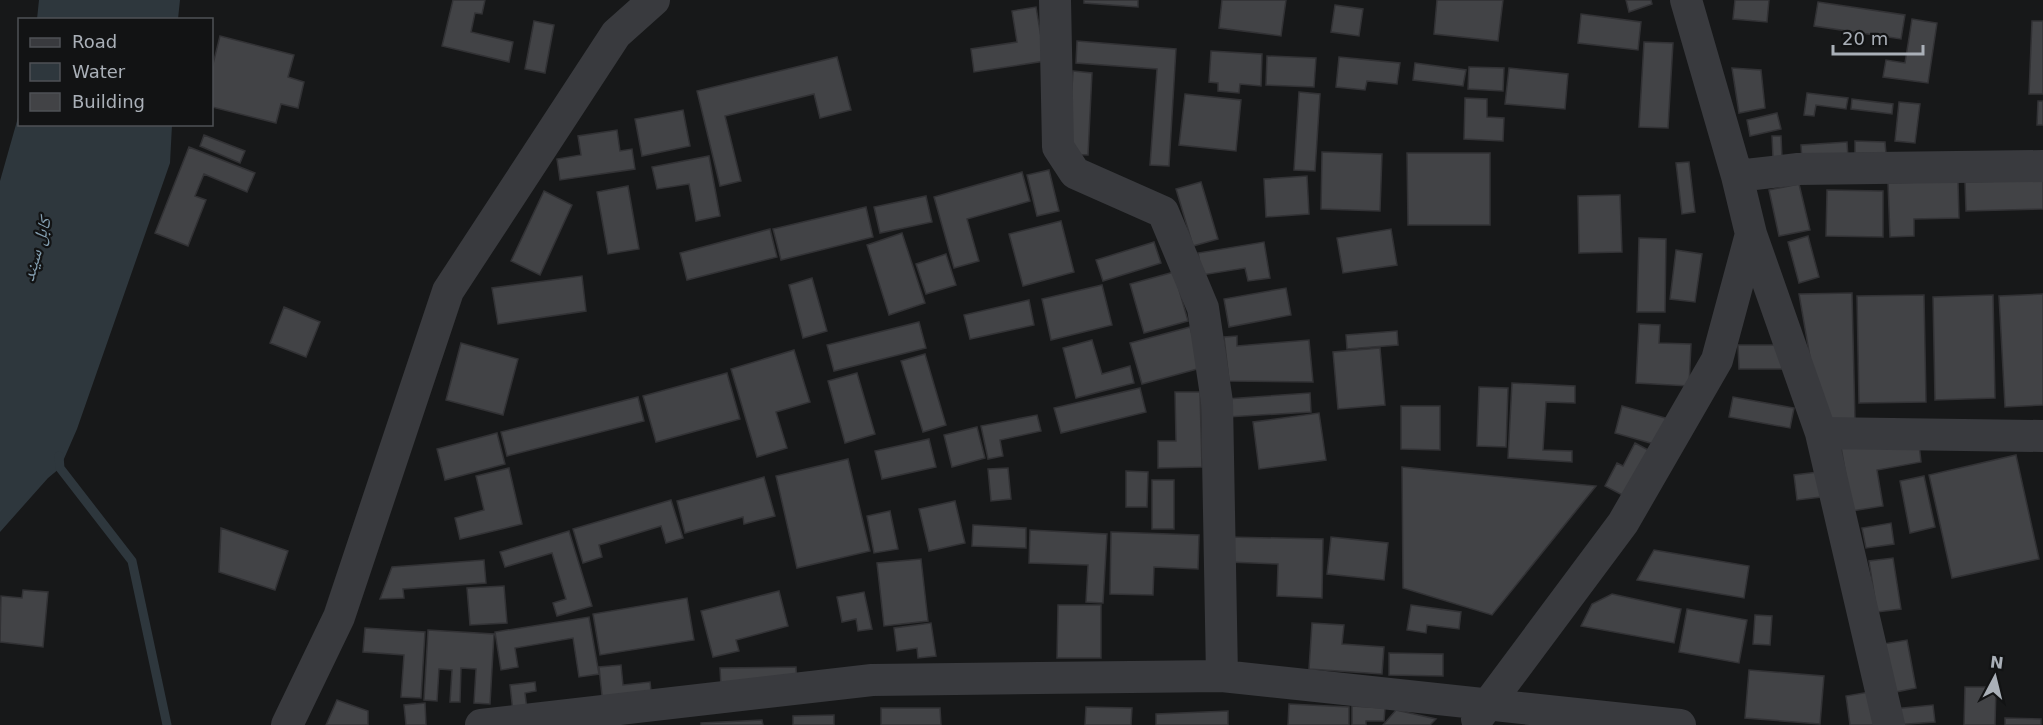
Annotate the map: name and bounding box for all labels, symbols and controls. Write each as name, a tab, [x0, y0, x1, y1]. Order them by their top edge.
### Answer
legend	[18, 18, 213, 126]
scale bar	[1833, 18, 1923, 56]
text: 20 m	[1842, 28, 1888, 49]
text: Road	[72, 31, 117, 52]
text: Water	[72, 61, 126, 82]
text: Building	[72, 91, 145, 112]
water label: کابل سيند	[17, 211, 57, 284]
north arrow	[1965, 647, 2025, 707]
text: N	[1989, 652, 2005, 673]

